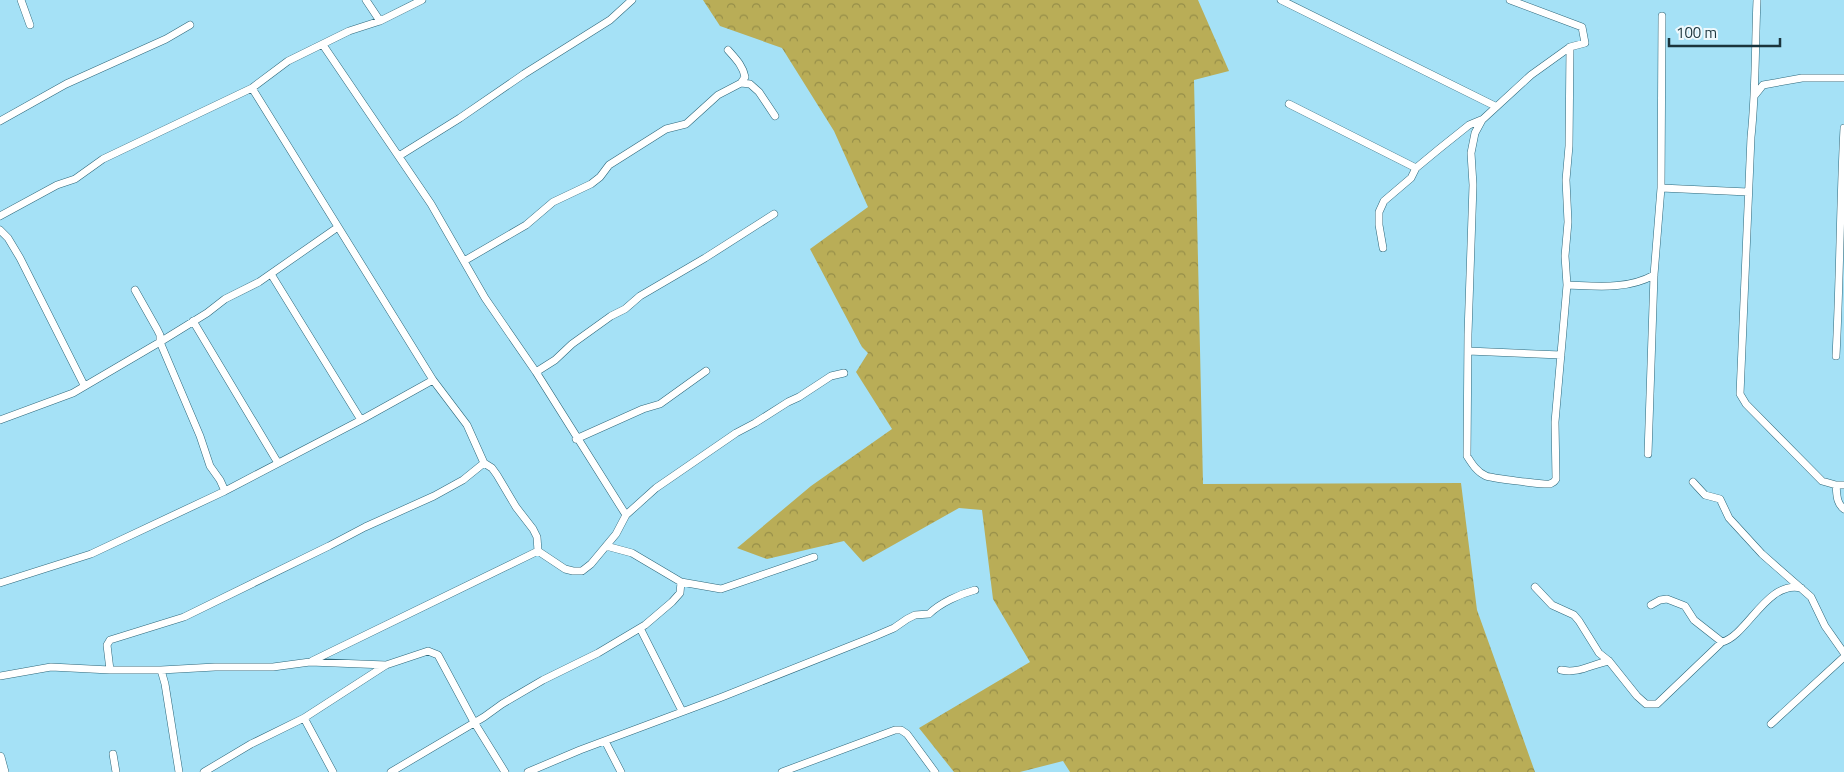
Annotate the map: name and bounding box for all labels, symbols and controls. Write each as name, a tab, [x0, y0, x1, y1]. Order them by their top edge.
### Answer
scale bar	[1669, 15, 1780, 47]
text: 100 m	[1676, 21, 1717, 44]

